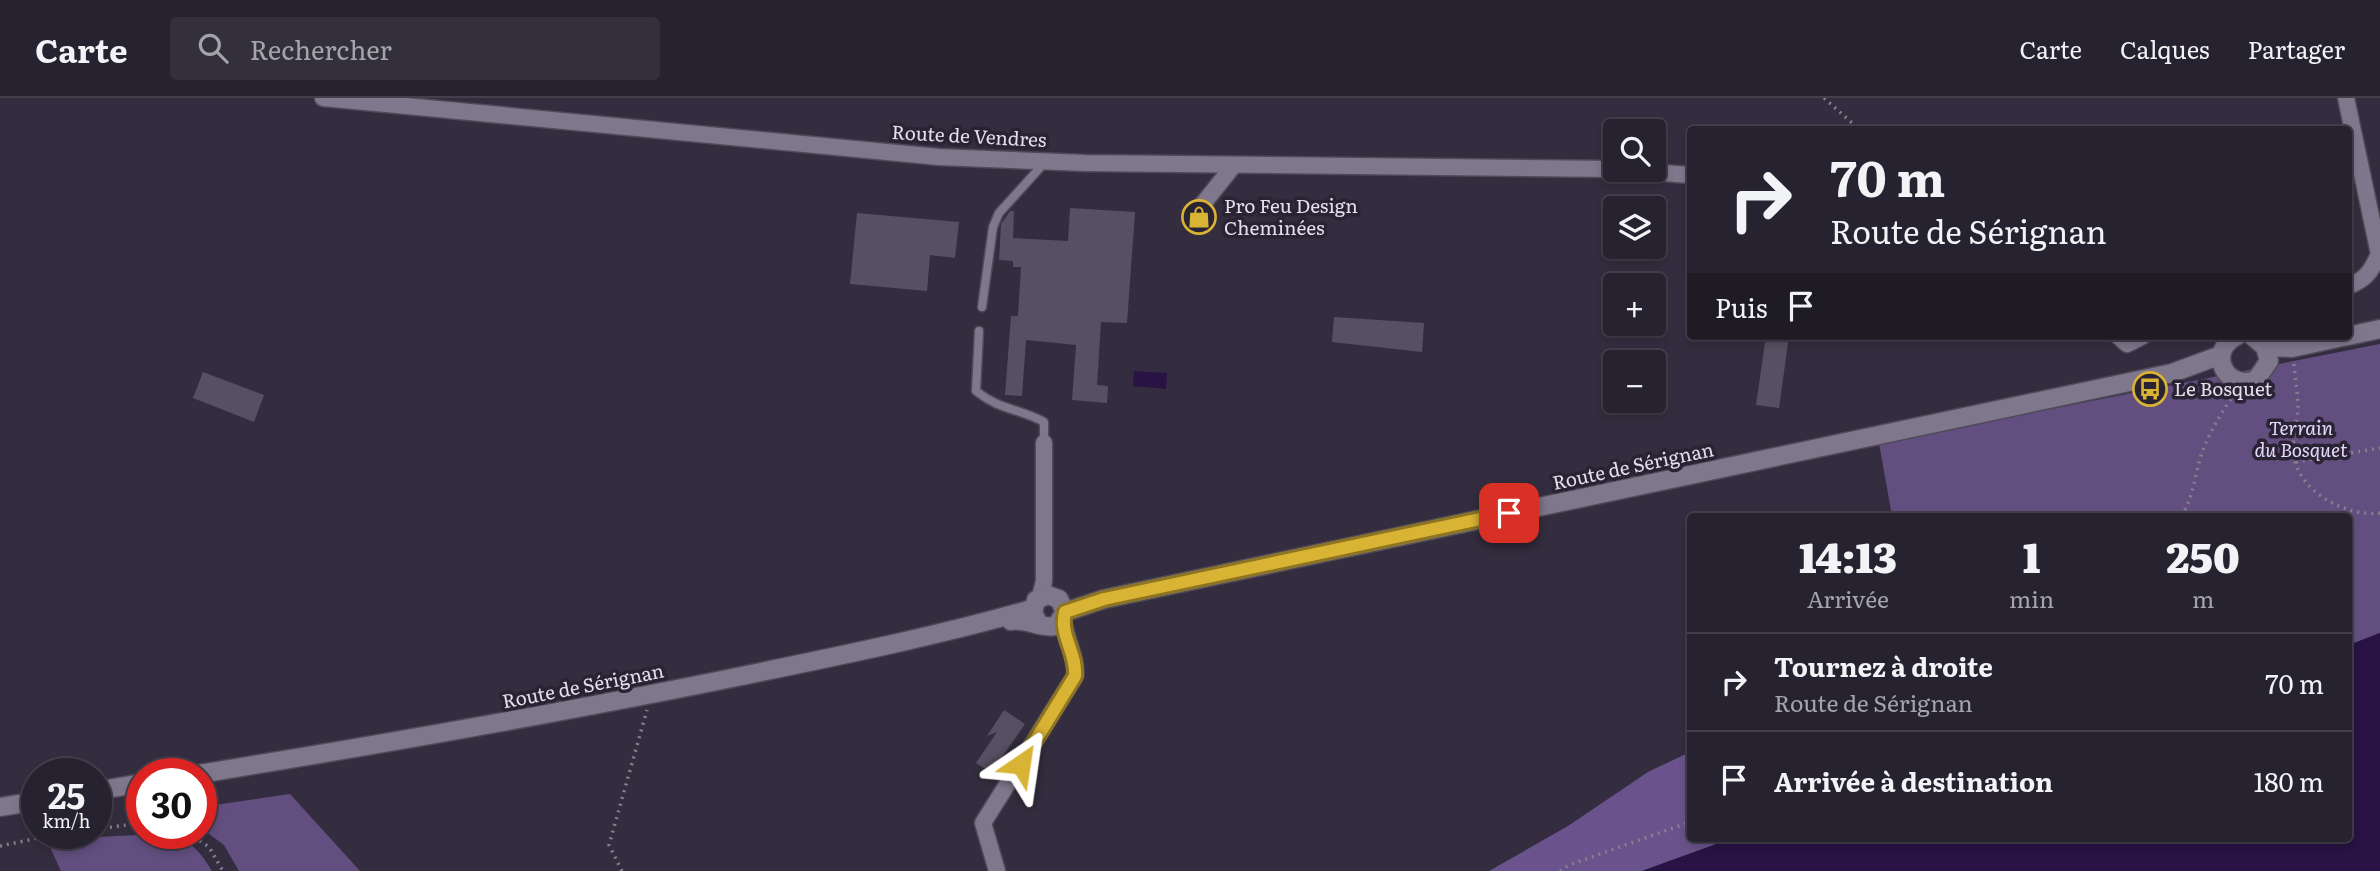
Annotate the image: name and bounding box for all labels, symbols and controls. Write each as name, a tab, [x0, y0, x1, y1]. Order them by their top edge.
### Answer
search box	[170, 17, 660, 80]
text: Carte	[35, 24, 128, 73]
icon: search	[194, 29, 232, 67]
text: Rechercher	[250, 29, 392, 68]
text: Carte	[2019, 31, 2082, 66]
text: Calques	[2120, 31, 2210, 66]
text: Partager	[2248, 31, 2345, 66]
street label: Route de Vendres	[891, 117, 1048, 153]
map controls	[1603, 119, 1666, 413]
button: search	[1603, 119, 1666, 182]
text: 70 m	[1830, 139, 1945, 212]
icon: right	[1715, 154, 1806, 245]
place label: Pro Feu Design Cheminées	[1224, 191, 1358, 241]
button: layers	[1603, 196, 1666, 259]
shop icon: Pro Feu Design Cheminées	[1180, 198, 1218, 236]
text: Route de Sérignan	[1830, 206, 2107, 254]
button: +	[1603, 273, 1666, 336]
text: Puis	[1715, 287, 1768, 326]
icon: arrive	[1782, 287, 1820, 325]
button: −	[1603, 350, 1666, 413]
bus stop icon: Le Bosquet	[2131, 370, 2169, 408]
place label: Le Bosquet	[2174, 374, 2273, 402]
park label: Terrain du Bosquet	[2254, 413, 2348, 463]
street label: Route de Sérignan	[1550, 434, 1716, 496]
pin	[1479, 483, 1539, 543]
icon: arrive	[1490, 494, 1528, 532]
text: 14:13	[1799, 524, 1897, 586]
text: 1	[2023, 524, 2040, 586]
text: 250	[2166, 524, 2240, 586]
text: Arrivée	[1807, 581, 1889, 615]
text: min	[2009, 581, 2054, 615]
text: m	[2192, 581, 2214, 615]
text: Tournez à droite	[1774, 646, 1993, 685]
street label: Route de Sérignan	[500, 656, 666, 714]
icon: right	[1715, 663, 1753, 701]
text: 70 m	[2265, 663, 2324, 702]
text: Route de Sérignan	[1774, 685, 1973, 719]
position arrow	[984, 727, 1058, 801]
speed limit sign: 30	[126, 758, 217, 849]
icon: arrive	[1715, 761, 1753, 799]
text: Arrivée à destination	[1774, 761, 2053, 800]
text: 180 m	[2254, 761, 2324, 800]
text: 25	[48, 768, 85, 820]
text: km/h	[43, 807, 90, 834]

